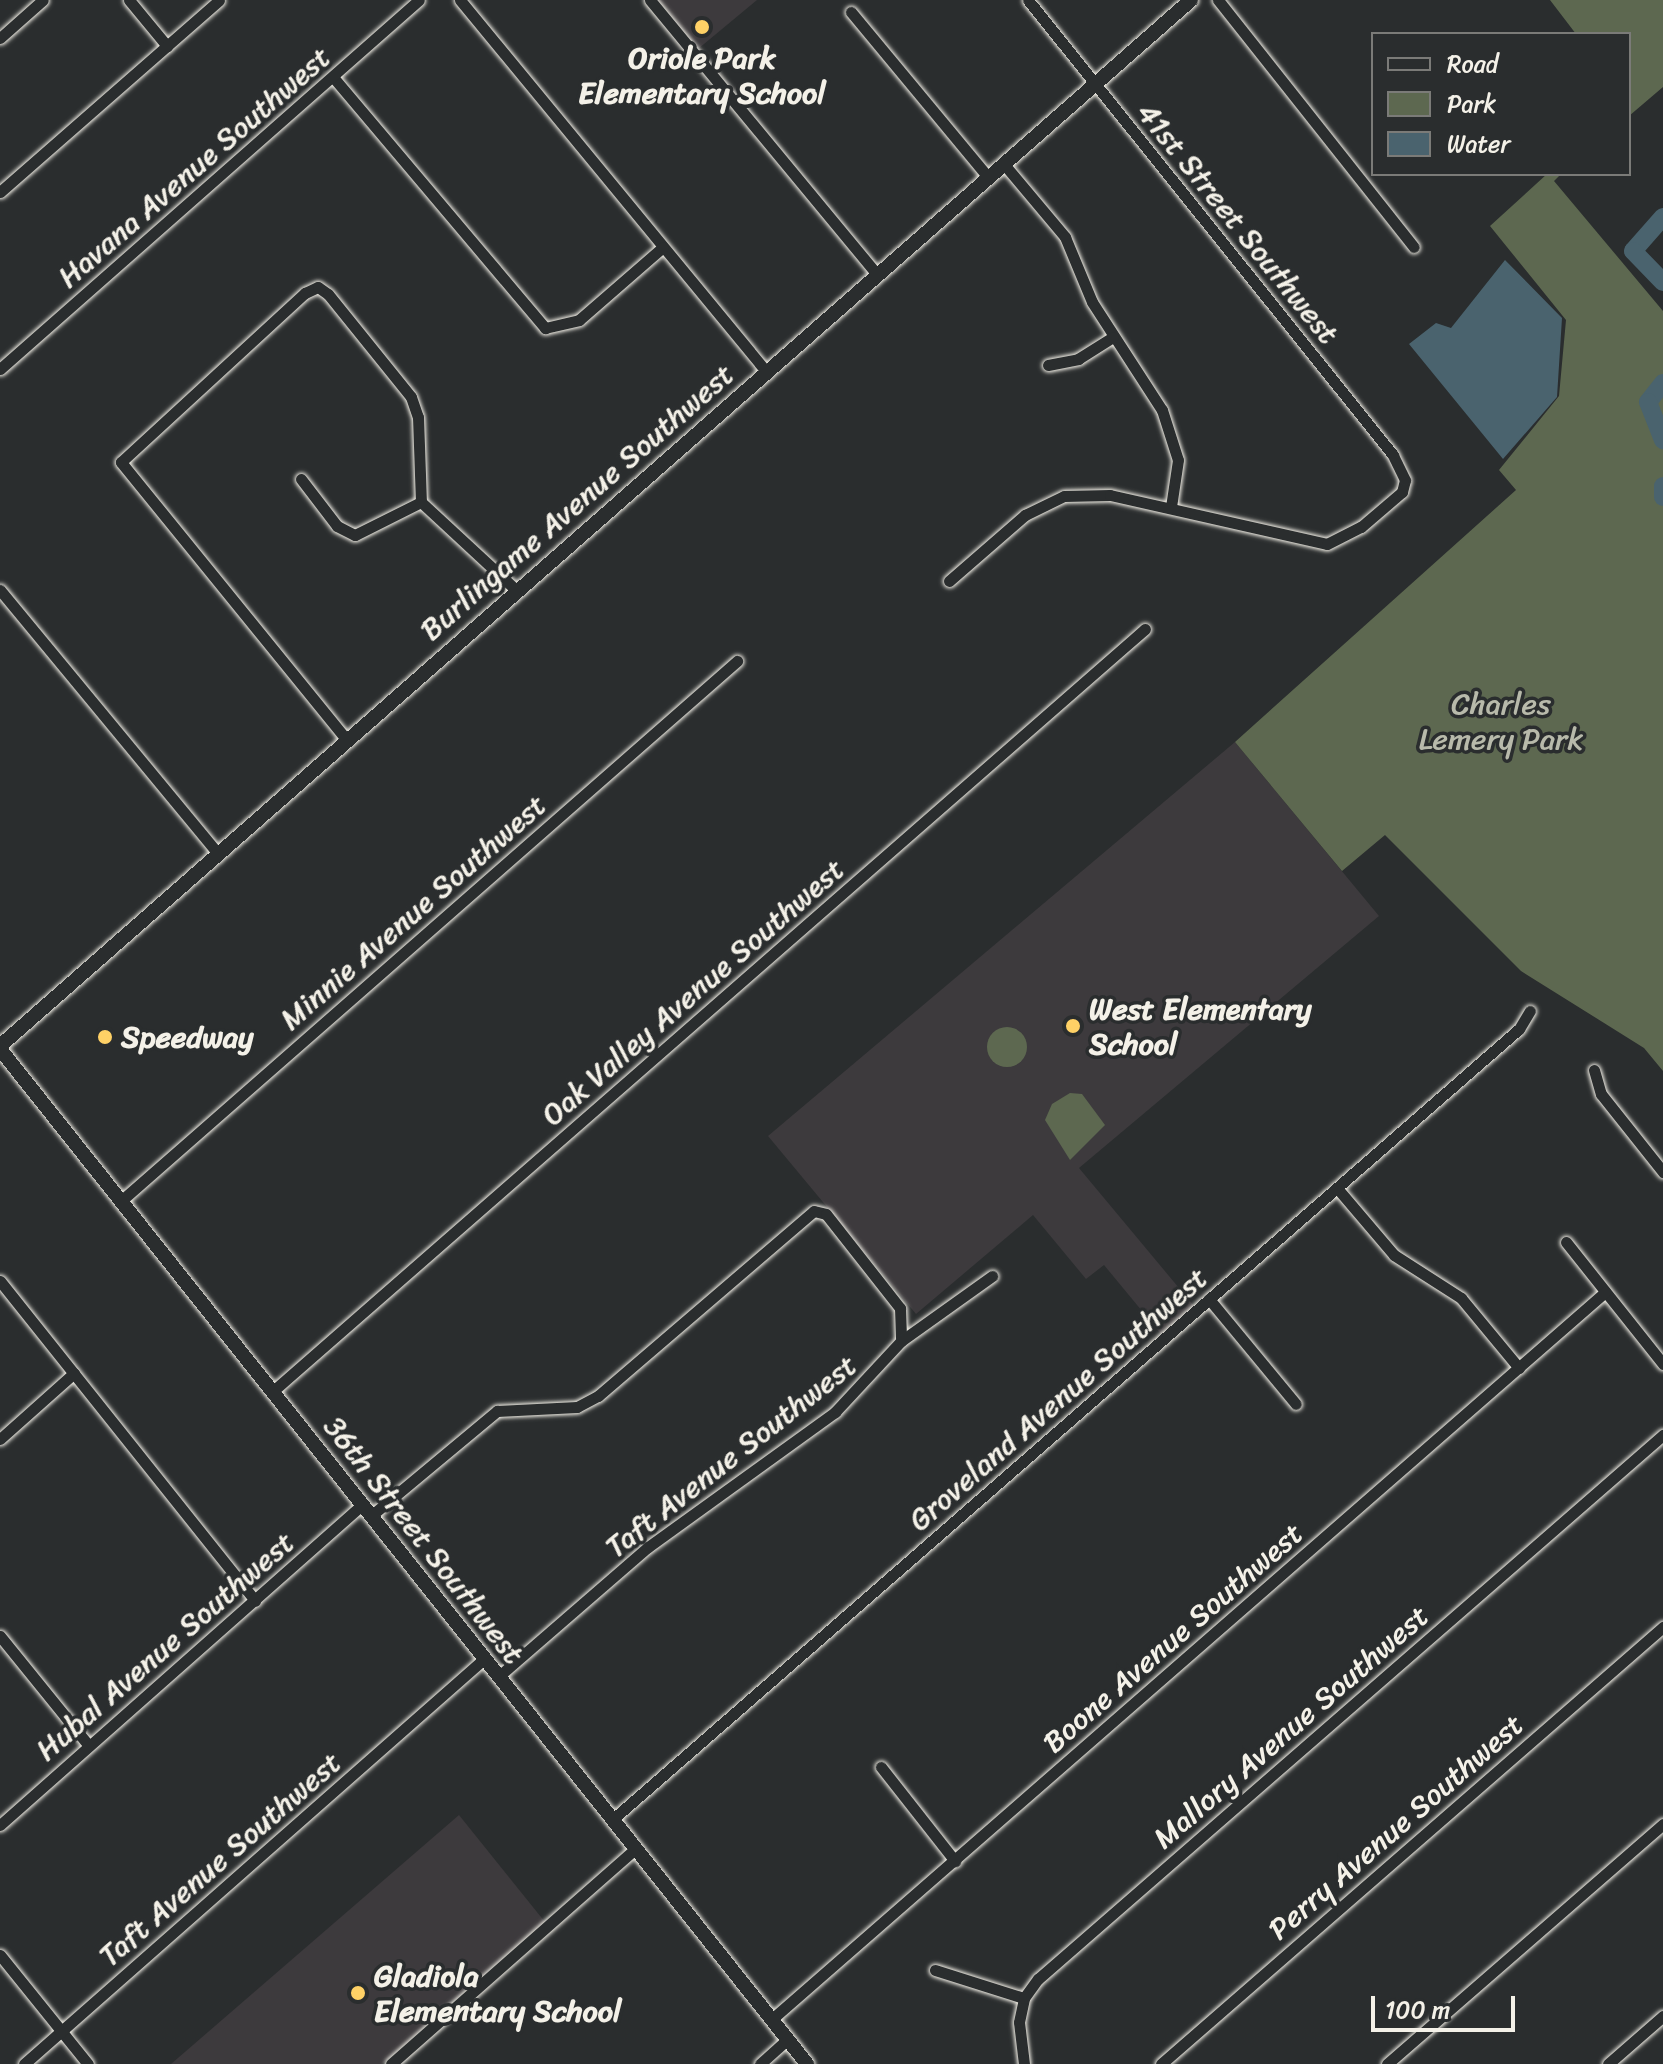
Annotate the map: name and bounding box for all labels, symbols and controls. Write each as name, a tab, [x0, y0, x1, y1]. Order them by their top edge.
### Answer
marker: Oriole Park Elementary School	[693, 18, 711, 36]
legend	[1371, 32, 1631, 176]
street label: Havana Avenue Southwest	[50, 39, 338, 295]
place label: Oriole Park Elementary School	[578, 40, 826, 110]
text: Road	[1447, 43, 1498, 85]
text: Park	[1447, 83, 1496, 125]
street label: 41st Street Southwest	[1129, 94, 1347, 352]
text: Water	[1447, 123, 1510, 165]
street label: Burlingame Avenue Southwest	[414, 357, 740, 647]
park label: Charles Lemery Park	[1419, 686, 1583, 756]
street label: Minnie Avenue Southwest	[273, 787, 553, 1037]
street label: Oak Valley Avenue Southwest	[534, 851, 852, 1133]
place label: West Elementary School	[1089, 991, 1313, 1062]
marker: West Elementary School	[1064, 1017, 1082, 1035]
place label: Speedway	[121, 1019, 254, 1055]
marker: Speedway	[96, 1028, 114, 1046]
street label: Groveland Avenue Southwest	[901, 1260, 1215, 1538]
street label: Taft Avenue Southwest	[599, 1347, 863, 1565]
street label: 36th Street Southwest	[316, 1408, 532, 1672]
street label: Boone Avenue Southwest	[1036, 1515, 1310, 1761]
street label: Hubal Avenue Southwest	[29, 1524, 301, 1768]
street label: Mallory Avenue Southwest	[1146, 1598, 1436, 1856]
street label: Perry Avenue Southwest	[1261, 1706, 1531, 1948]
street label: Taft Avenue Southwest	[92, 1745, 348, 1973]
place label: Gladiola Elementary School	[374, 1958, 622, 2028]
scale bar	[1375, 1980, 1519, 2030]
marker: Gladiola Elementary School	[349, 1984, 367, 2002]
text: 100 m	[1385, 1989, 1450, 2031]

